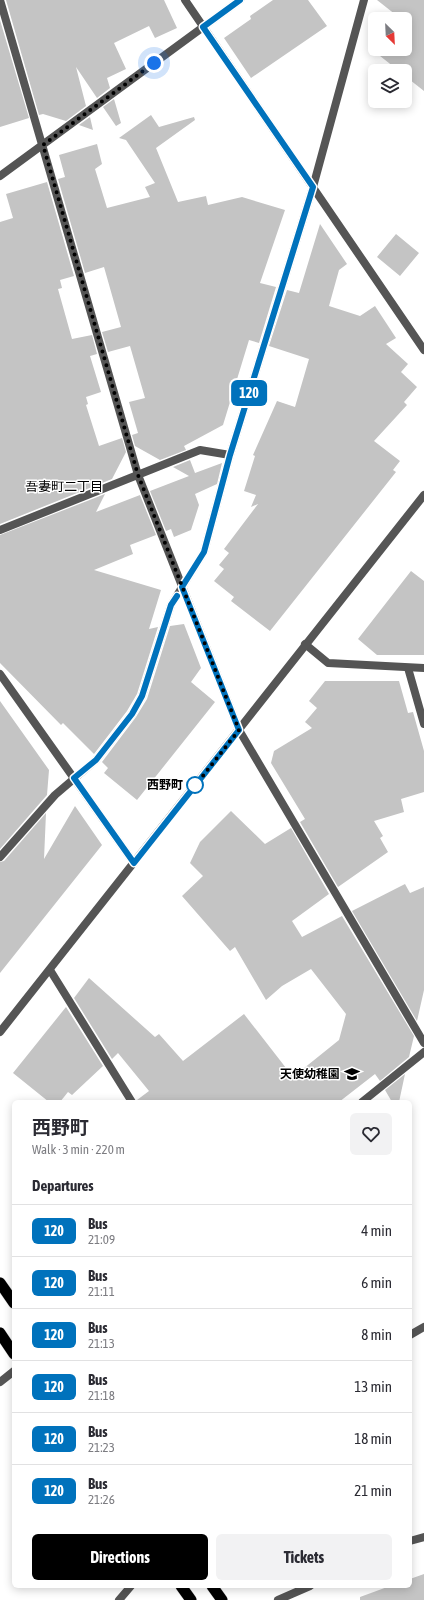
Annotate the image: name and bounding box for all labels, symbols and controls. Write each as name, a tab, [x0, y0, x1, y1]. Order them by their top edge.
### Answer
north arrow	[368, 12, 412, 56]
map controls	[368, 12, 412, 108]
your location	[144, 53, 164, 73]
button: layers	[368, 64, 412, 108]
line badge: 120	[226, 380, 272, 406]
text: 120	[239, 385, 259, 401]
district label: 吾妻町二丁目	[25, 479, 103, 494]
marker: 西野町	[186, 776, 204, 794]
place label: 西野町	[147, 778, 183, 792]
school or university icon: 天使幼稚園	[343, 1065, 361, 1083]
place label: 天使幼稚園	[280, 1067, 340, 1081]
button: heart	[350, 1113, 392, 1155]
text: 西野町	[32, 1116, 89, 1138]
text: Walk · 3 min · 220 m	[32, 1142, 125, 1157]
text: Departures	[32, 1177, 94, 1194]
text: Bus	[88, 1215, 108, 1232]
text: 4 min	[361, 1222, 392, 1239]
text: 120	[44, 1223, 64, 1239]
text: 21:09	[88, 1232, 115, 1247]
text: Bus	[88, 1267, 108, 1284]
text: 6 min	[361, 1274, 392, 1291]
text: 120	[44, 1275, 64, 1291]
text: 21:11	[88, 1284, 115, 1299]
text: Bus	[88, 1319, 108, 1336]
text: 8 min	[361, 1326, 392, 1343]
text: 120	[44, 1327, 64, 1343]
text: 21:13	[88, 1336, 115, 1351]
text: Bus	[88, 1371, 108, 1388]
text: 13 min	[354, 1378, 392, 1395]
text: 120	[44, 1379, 64, 1395]
text: 21:18	[88, 1388, 115, 1403]
text: Bus	[88, 1423, 108, 1440]
text: 18 min	[354, 1430, 392, 1447]
text: 120	[44, 1431, 64, 1447]
text: 21:23	[88, 1440, 115, 1455]
text: Bus	[88, 1475, 108, 1492]
text: 21 min	[354, 1482, 392, 1499]
text: 120	[44, 1483, 64, 1499]
text: 21:26	[88, 1492, 115, 1507]
button: Directions	[32, 1534, 208, 1580]
button: Tickets	[216, 1534, 392, 1580]

